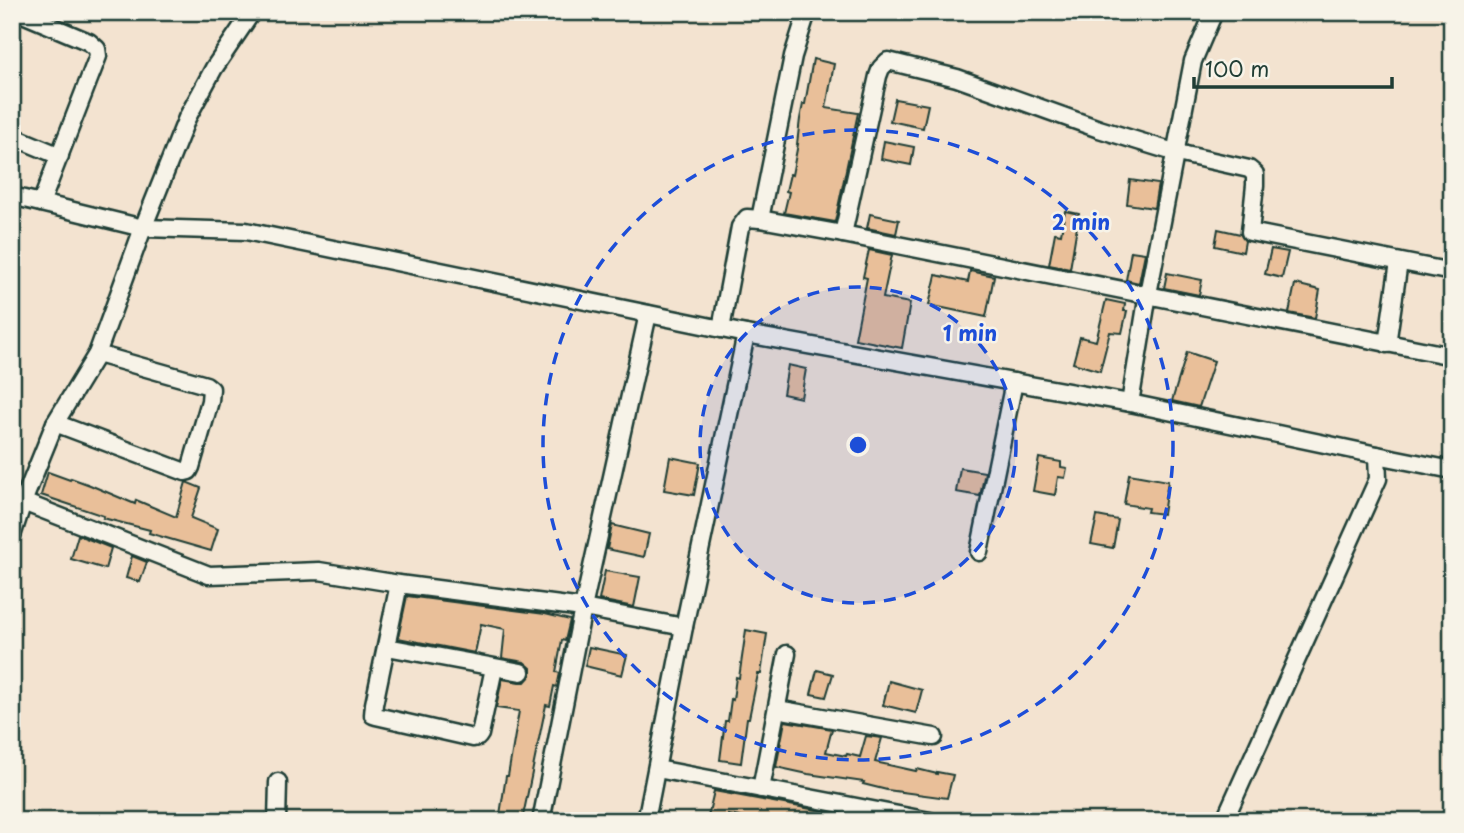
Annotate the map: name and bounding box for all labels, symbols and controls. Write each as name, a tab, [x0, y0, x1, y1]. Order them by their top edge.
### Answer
scale bar	[1194, 46, 1392, 90]
text: 100 m	[1205, 52, 1269, 84]
text: 2 min	[1052, 205, 1110, 237]
text: 1 min	[943, 316, 997, 348]
centre of rings	[846, 433, 870, 457]

